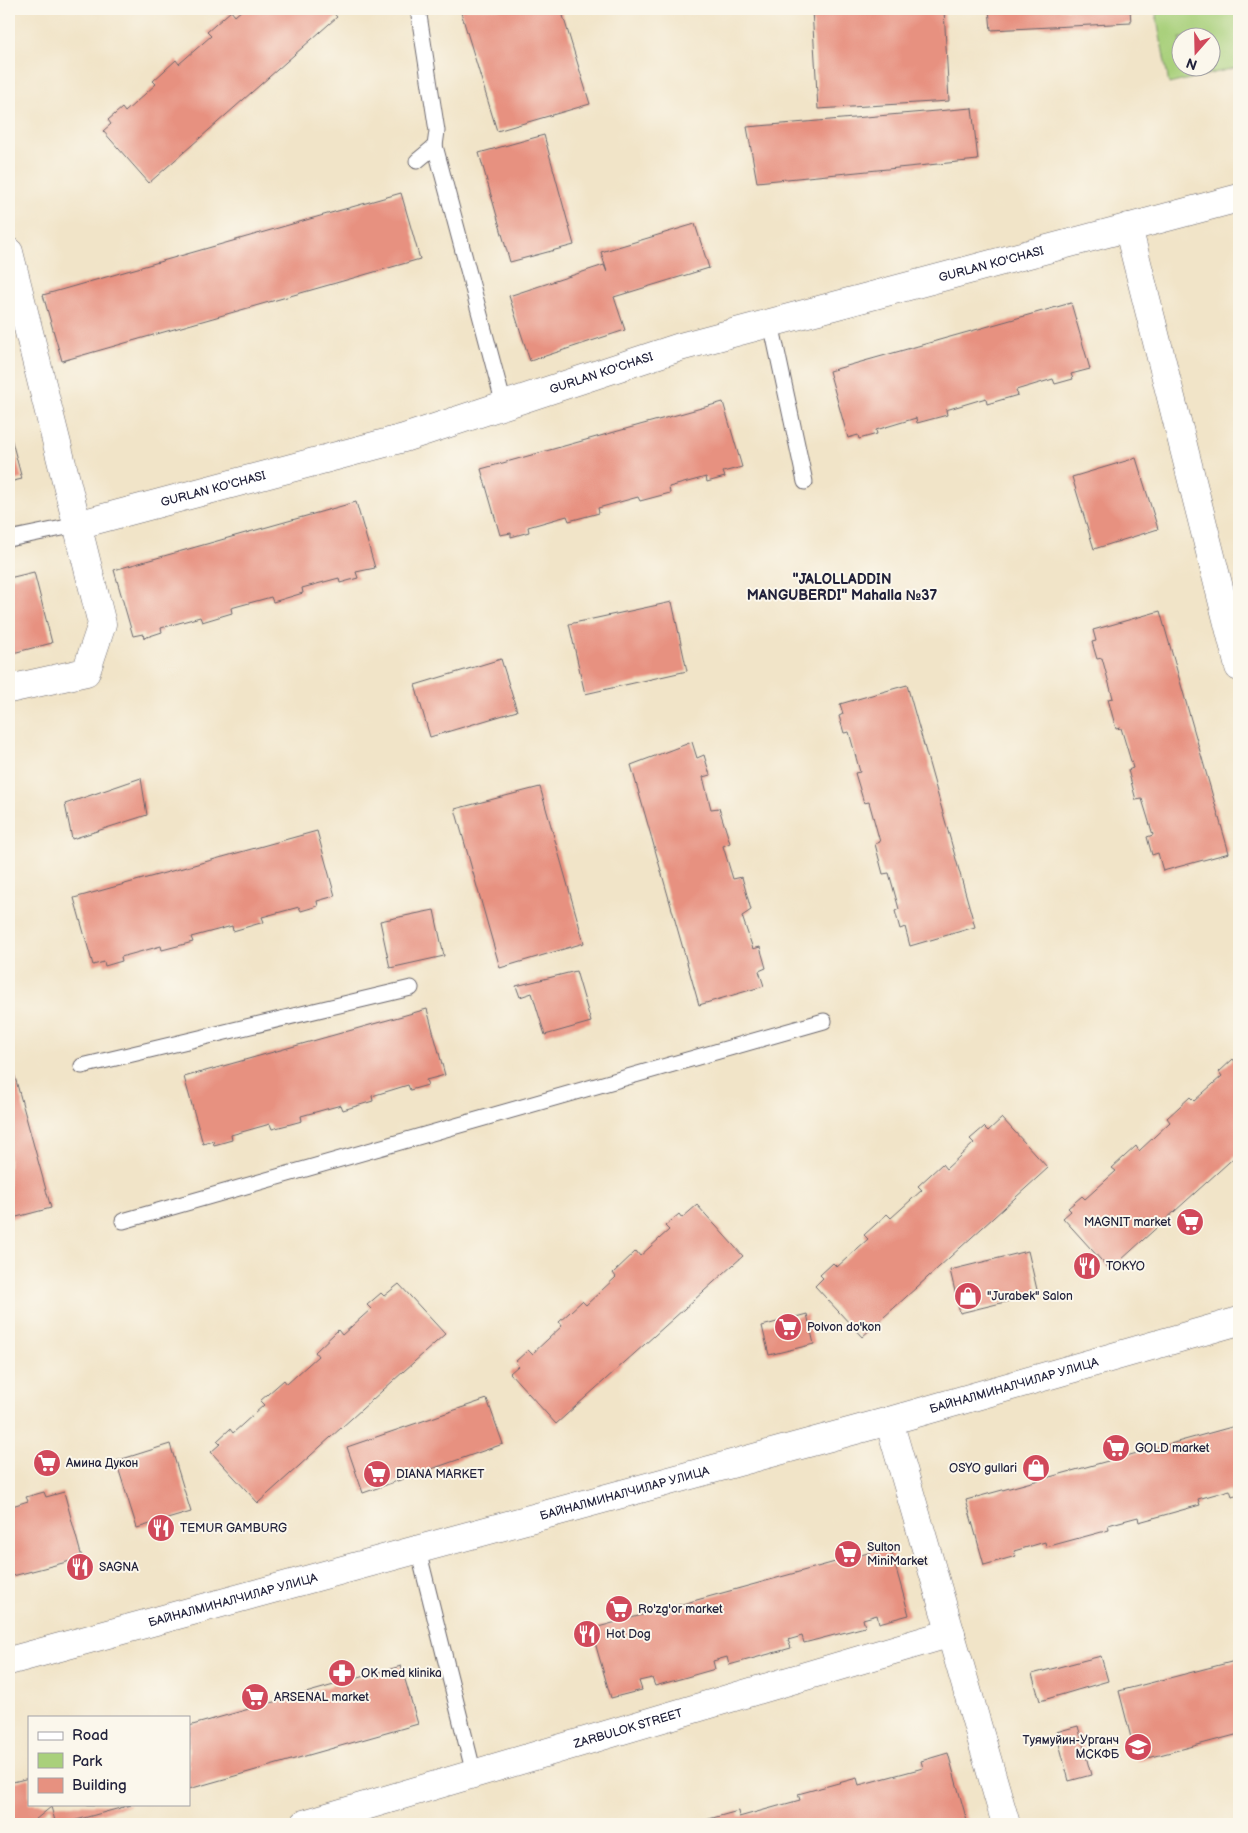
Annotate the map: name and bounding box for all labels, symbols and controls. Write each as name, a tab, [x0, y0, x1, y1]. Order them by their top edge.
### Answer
north arrow	[1170, 28, 1220, 78]
text: N	[1184, 54, 1200, 74]
street label: GURLAN KO'CHASI	[937, 243, 1046, 285]
street label: GURLAN KO'CHASI	[548, 349, 655, 397]
street label: GURLAN KO'CHASI	[159, 468, 268, 510]
district label: "JALOLLADDIN MANGUBERDI" Mahalla №37	[747, 571, 938, 604]
supermarket icon: MAGNIT market	[1175, 1207, 1205, 1237]
place label: MAGNIT market	[1084, 1215, 1171, 1230]
restaurant icon: TOKYO	[1072, 1251, 1102, 1281]
place label: TOKYO	[1106, 1259, 1145, 1274]
shop icon: "Jurabek" Salon	[953, 1281, 983, 1311]
place label: "Jurabek" Salon	[987, 1289, 1073, 1304]
supermarket icon: Polvon do'kon	[773, 1312, 803, 1342]
place label: Polvon do'kon	[807, 1320, 881, 1335]
street label: БАЙНАЛМИНАЛЧИЛАР УЛИЦА	[928, 1354, 1101, 1417]
supermarket icon: GOLD market	[1101, 1433, 1131, 1463]
place label: GOLD market	[1135, 1441, 1210, 1456]
supermarket icon: Амина Дукон	[32, 1448, 62, 1478]
shop icon: OSYO gullari	[1021, 1453, 1051, 1483]
place label: Амина Дукон	[65, 1456, 138, 1471]
supermarket icon: DIANA MARKET	[362, 1459, 392, 1489]
place label: OSYO gullari	[949, 1461, 1017, 1476]
street label: БАЙНАЛМИНАЛЧИЛАР УЛИЦА	[538, 1463, 711, 1523]
place label: DIANA MARKET	[396, 1467, 485, 1482]
restaurant icon: TEMUR GAMBURG	[146, 1513, 176, 1543]
place label: TEMUR GAMBURG	[180, 1521, 287, 1536]
supermarket icon: Sulton MiniMarket	[833, 1539, 863, 1569]
place label: Sulton MiniMarket	[867, 1540, 928, 1569]
restaurant icon: SAGNA	[65, 1552, 95, 1582]
place label: SAGNA	[99, 1560, 139, 1575]
street label: БАЙНАЛМИНАЛЧИЛАР УЛИЦА	[147, 1570, 320, 1630]
supermarket icon: Ro'zg'or market	[604, 1594, 634, 1624]
place label: Ro'zg'or market	[638, 1602, 723, 1617]
restaurant icon: Hot Dog	[572, 1619, 602, 1649]
place label: Hot Dog	[606, 1627, 651, 1642]
pharmacy icon: OK med klinika	[327, 1658, 357, 1688]
place label: OK med klinika	[361, 1666, 442, 1681]
supermarket icon: ARSENAL market	[240, 1682, 270, 1712]
place label: ARSENAL market	[274, 1690, 369, 1705]
street label: ZARBULOK STREET	[571, 1705, 685, 1752]
legend	[28, 1716, 190, 1806]
text: Road	[72, 1726, 108, 1745]
school or university icon: Туямуйин-Урганч МСКФБ	[1123, 1732, 1153, 1762]
place label: Туямуйин-Урганч МСКФБ	[1023, 1733, 1120, 1762]
text: Park	[72, 1752, 103, 1771]
text: Building	[72, 1776, 127, 1795]

